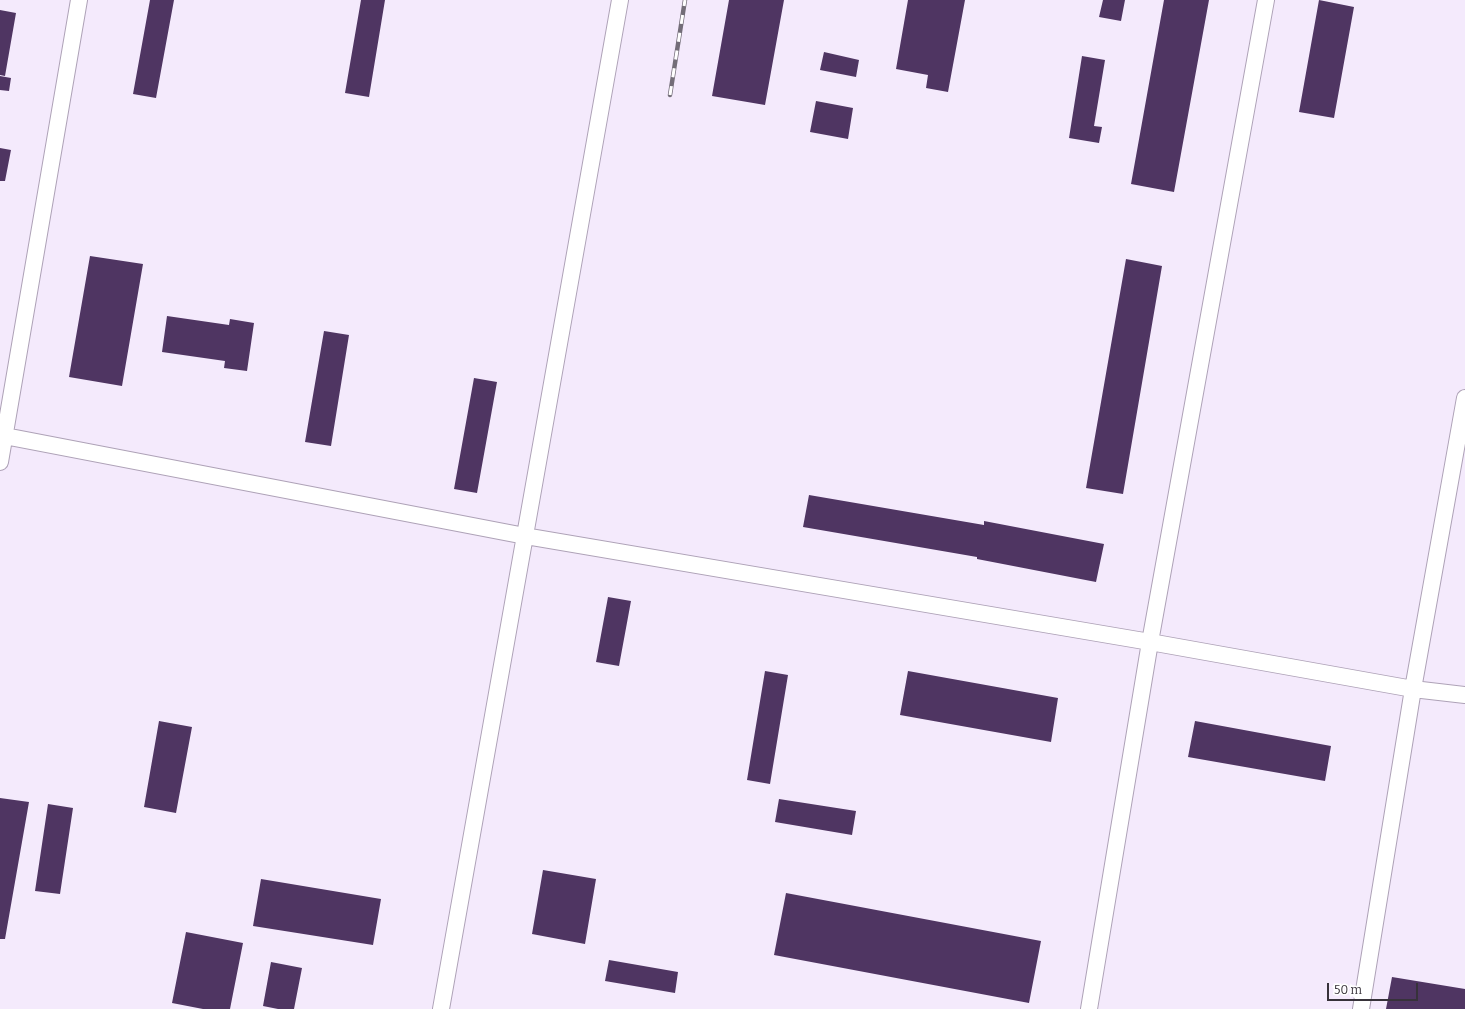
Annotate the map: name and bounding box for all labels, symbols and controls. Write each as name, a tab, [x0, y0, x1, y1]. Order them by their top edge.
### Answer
scale bar	[1329, 975, 1420, 1001]
text: 50 m	[1334, 983, 1362, 997]

